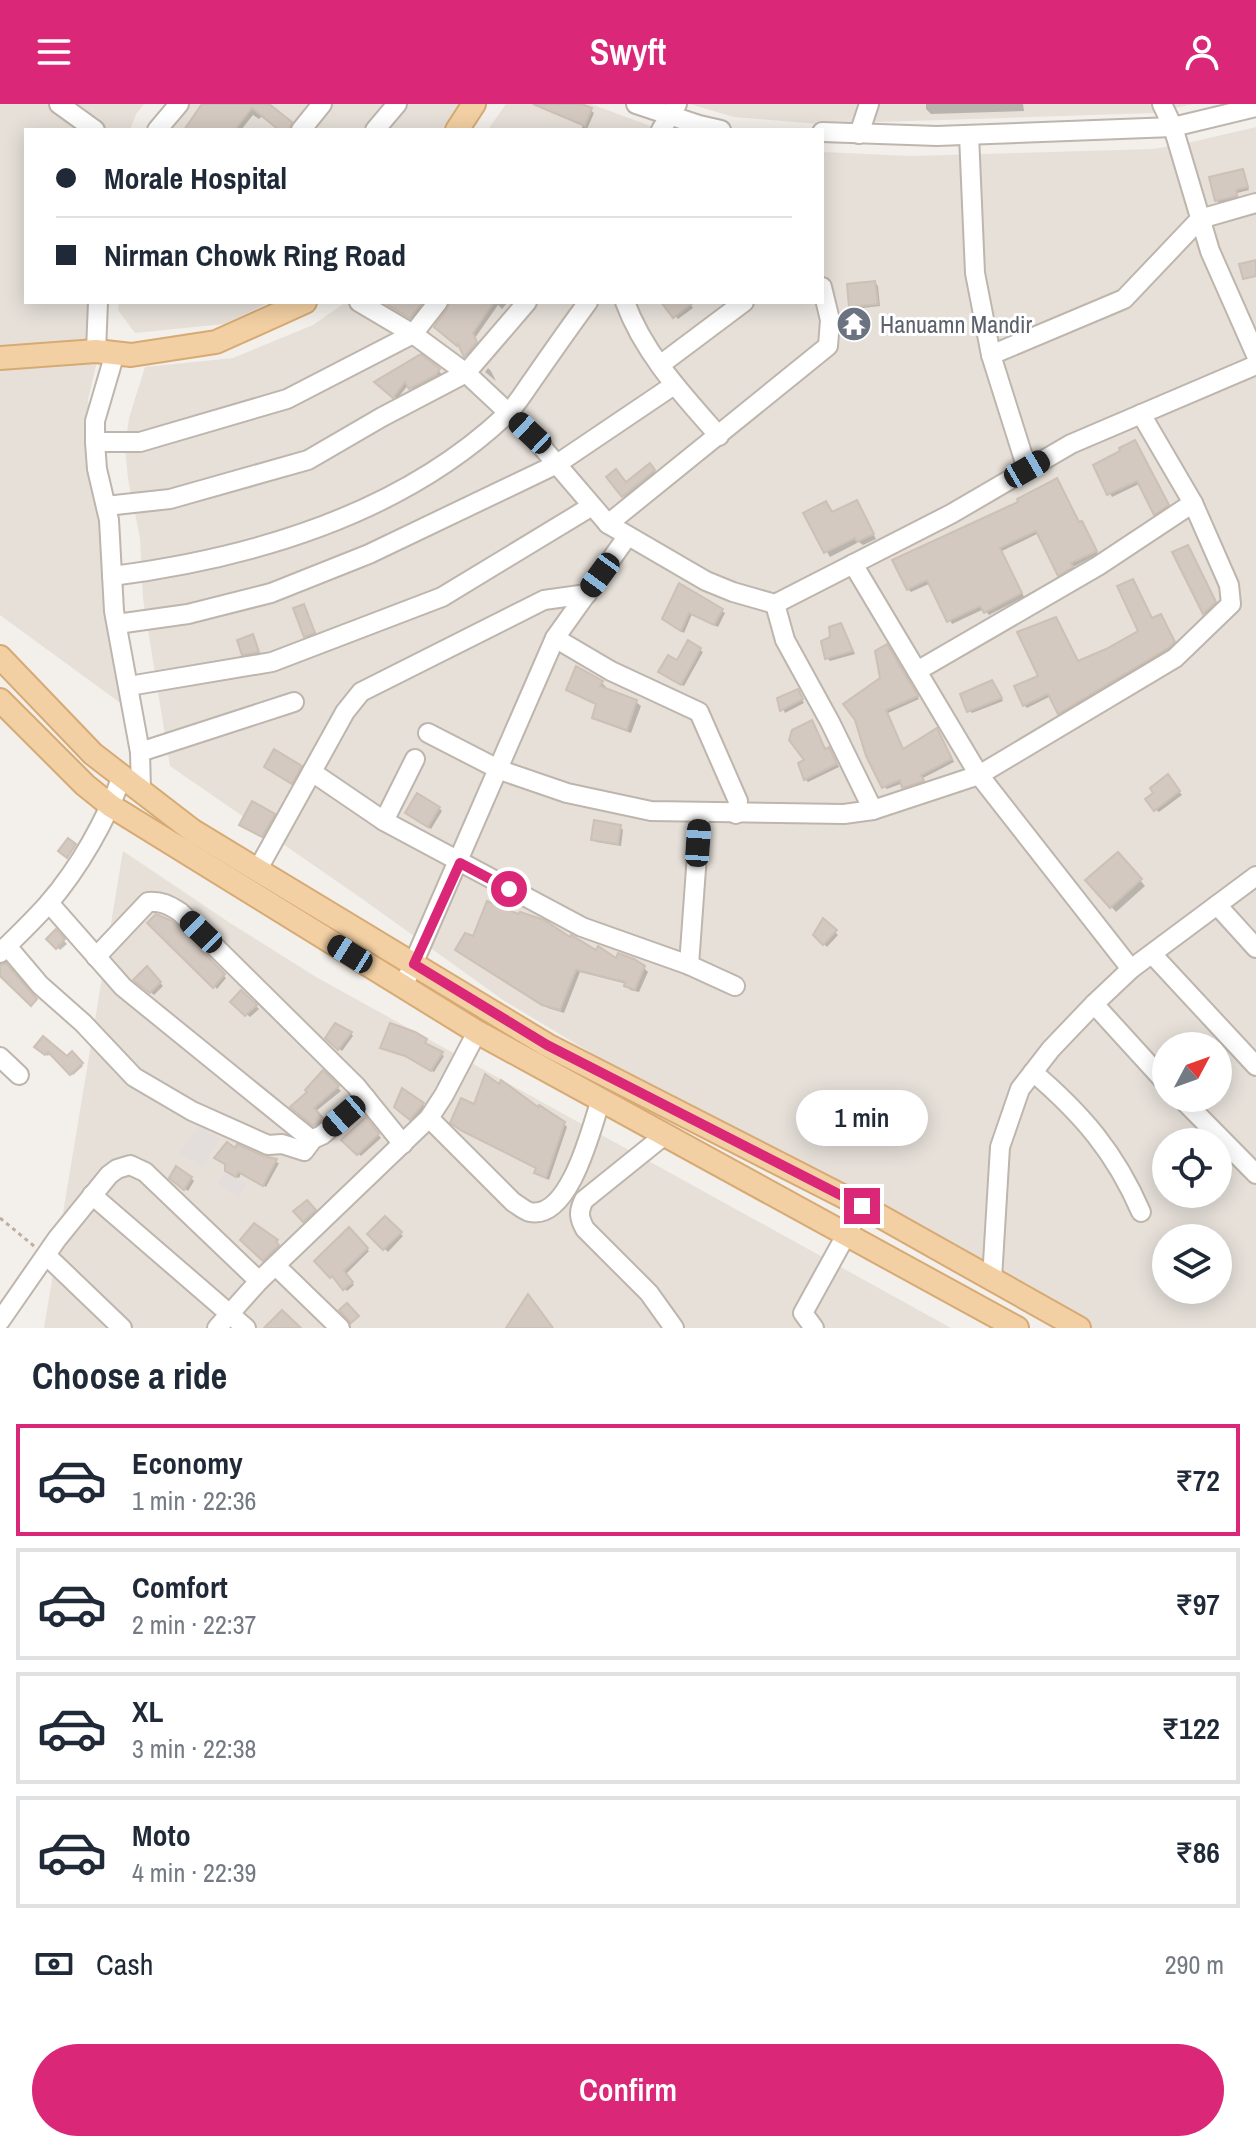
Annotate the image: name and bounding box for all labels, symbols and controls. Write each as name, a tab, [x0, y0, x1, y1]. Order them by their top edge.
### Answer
text: Swyft	[590, 28, 666, 76]
icon: menu	[32, 30, 76, 74]
icon: person	[1180, 30, 1224, 74]
text: Morale Hospital	[104, 158, 287, 198]
text: Nirman Chowk Ring Road	[104, 235, 406, 275]
temple icon: Hanuamn Mandir	[835, 305, 873, 343]
place label: Hanuamn Mandir	[880, 308, 1032, 340]
car	[504, 408, 556, 458]
car	[1000, 447, 1054, 491]
car	[576, 549, 624, 601]
car	[684, 818, 712, 868]
route start	[491, 871, 527, 907]
car	[175, 907, 227, 957]
car	[323, 931, 377, 977]
north arrow	[1152, 1032, 1232, 1112]
map controls	[1152, 1032, 1232, 1304]
callout: 1 min	[796, 1090, 928, 1146]
car	[318, 1091, 370, 1141]
text: 1 min	[835, 1100, 889, 1135]
button: locate	[1152, 1128, 1232, 1208]
route end	[844, 1188, 880, 1224]
button: layers	[1152, 1224, 1232, 1304]
text: Choose a ride	[32, 1352, 227, 1400]
text: Economy	[132, 1443, 243, 1483]
icon: car	[36, 1444, 108, 1516]
text: ₹72	[1175, 1460, 1220, 1500]
text: 1 min · 22:36	[132, 1483, 256, 1518]
text: Comfort	[132, 1567, 228, 1607]
icon: car	[36, 1568, 108, 1640]
text: ₹97	[1175, 1584, 1220, 1624]
text: 2 min · 22:37	[132, 1607, 256, 1642]
text: XL	[132, 1691, 163, 1731]
icon: car	[36, 1692, 108, 1764]
text: ₹122	[1162, 1708, 1220, 1748]
text: 3 min · 22:38	[132, 1731, 256, 1766]
text: Moto	[132, 1815, 191, 1855]
icon: car	[36, 1816, 108, 1888]
text: ₹86	[1175, 1832, 1220, 1872]
text: 4 min · 22:39	[132, 1855, 256, 1890]
icon: cash	[32, 1942, 76, 1986]
text: Cash	[96, 1944, 153, 1984]
text: 290 m	[1165, 1947, 1224, 1982]
button: Confirm	[32, 2044, 1224, 2136]

